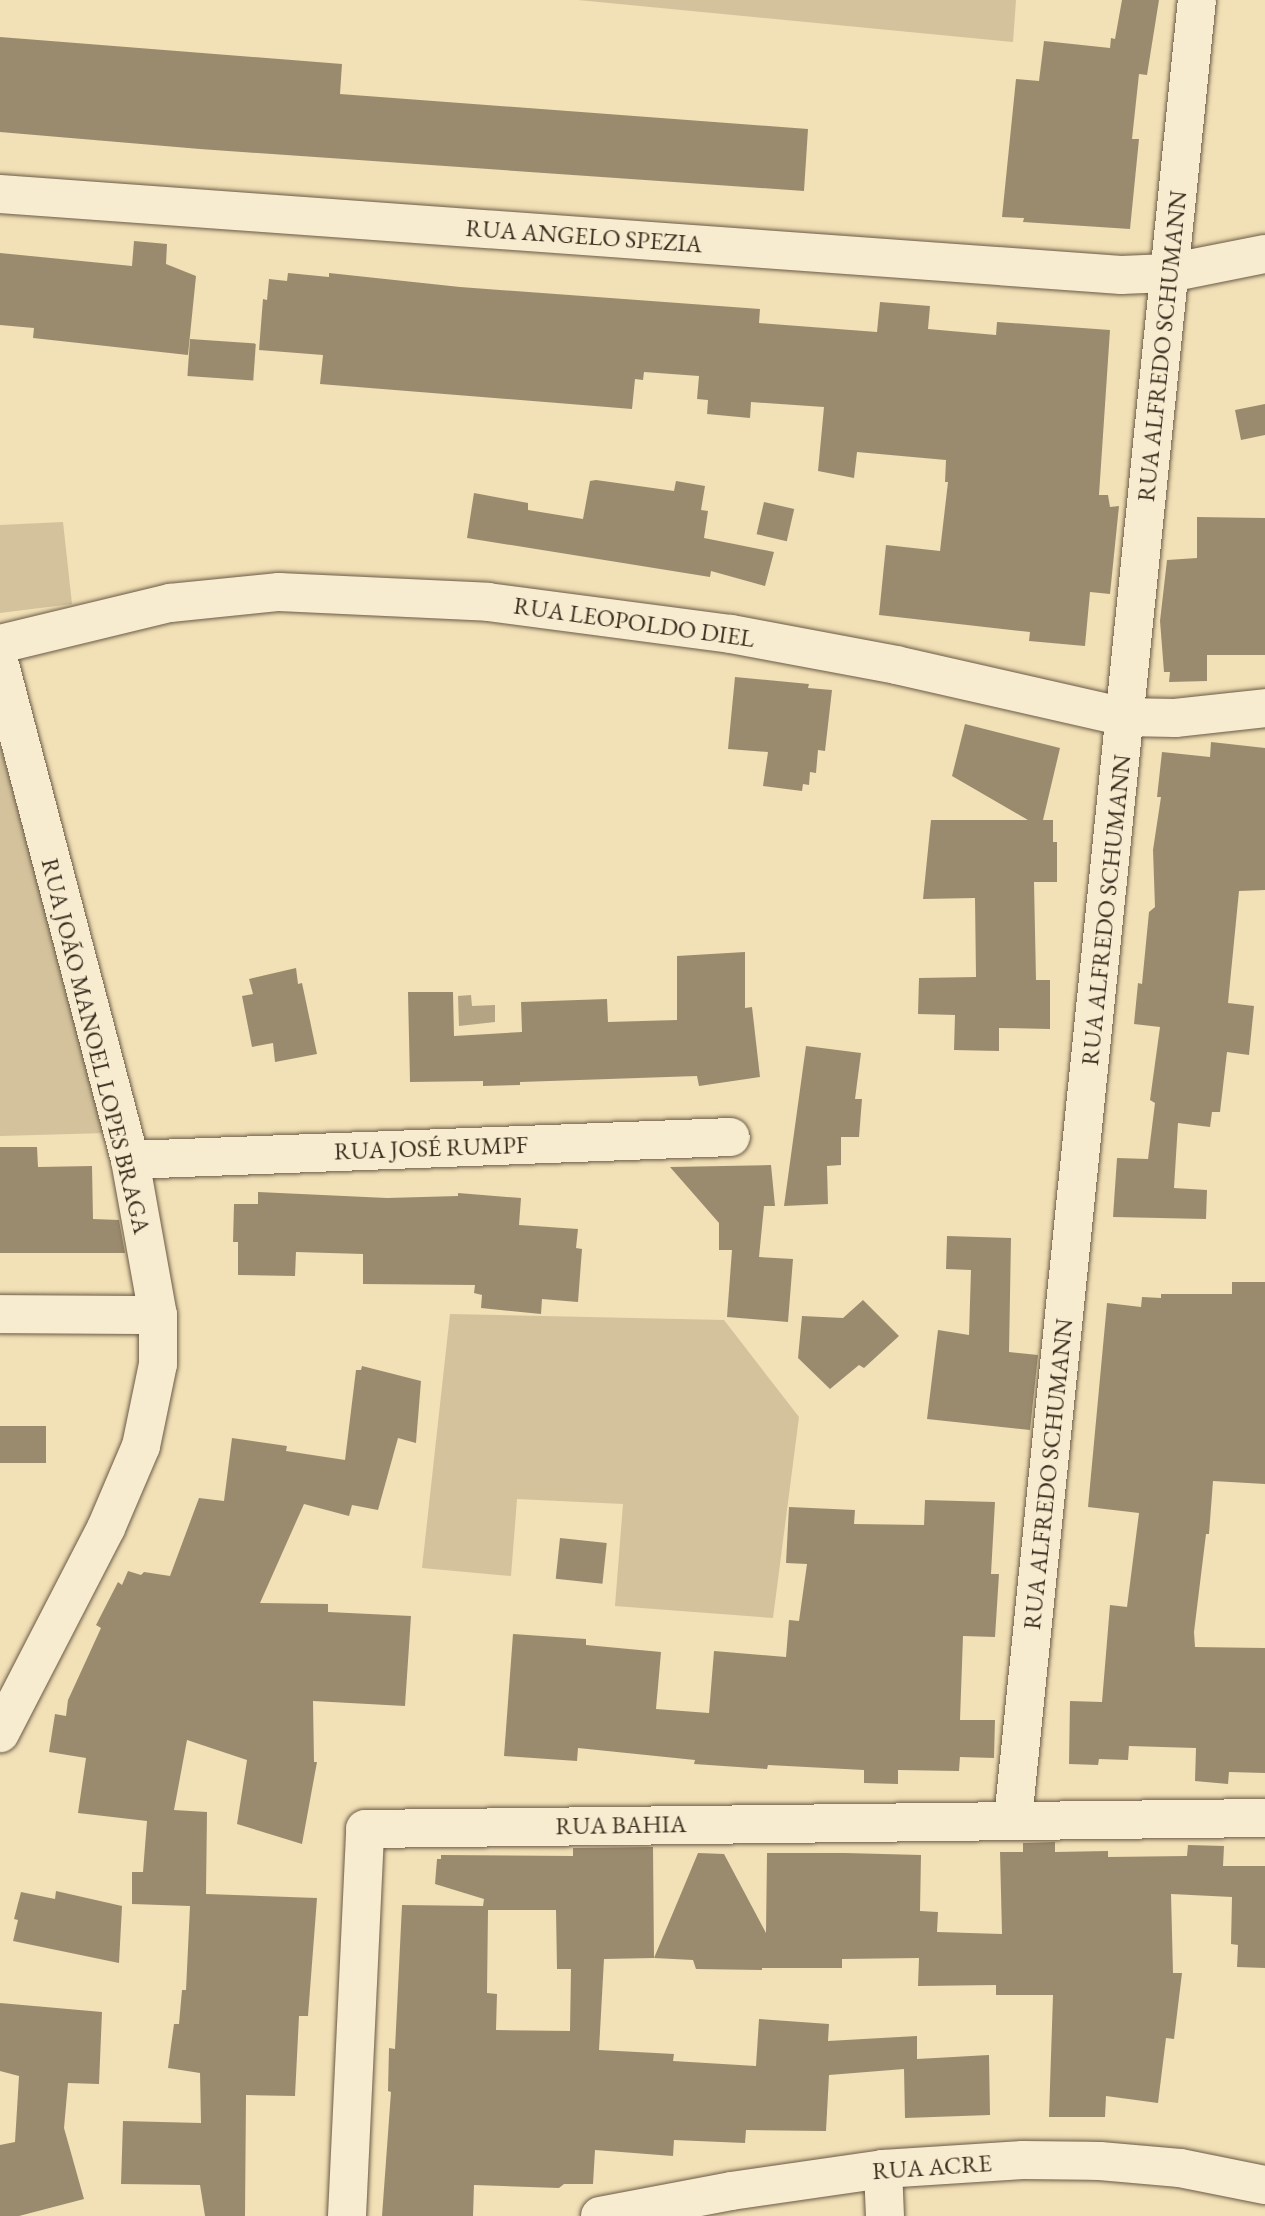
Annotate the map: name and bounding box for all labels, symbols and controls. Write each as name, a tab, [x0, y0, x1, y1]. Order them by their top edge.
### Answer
street label: RUA ALFREDO SCHUMANN	[1131, 189, 1193, 503]
street label: RUA ANGELO SPEZIA	[465, 213, 703, 259]
street label: RUA LEOPOLDO DIEL	[512, 591, 756, 653]
street label: RUA ALFREDO SCHUMANN	[1075, 753, 1137, 1067]
street label: RUA JOÃO MANOEL LOPES BRAGA	[35, 855, 157, 1237]
street label: RUA JOSÉ RUMPF	[333, 1130, 529, 1166]
street label: RUA ALFREDO SCHUMANN	[1017, 1317, 1079, 1631]
street label: RUA BAHIA	[555, 1809, 687, 1841]
street label: RUA ACRE	[871, 2148, 993, 2186]

